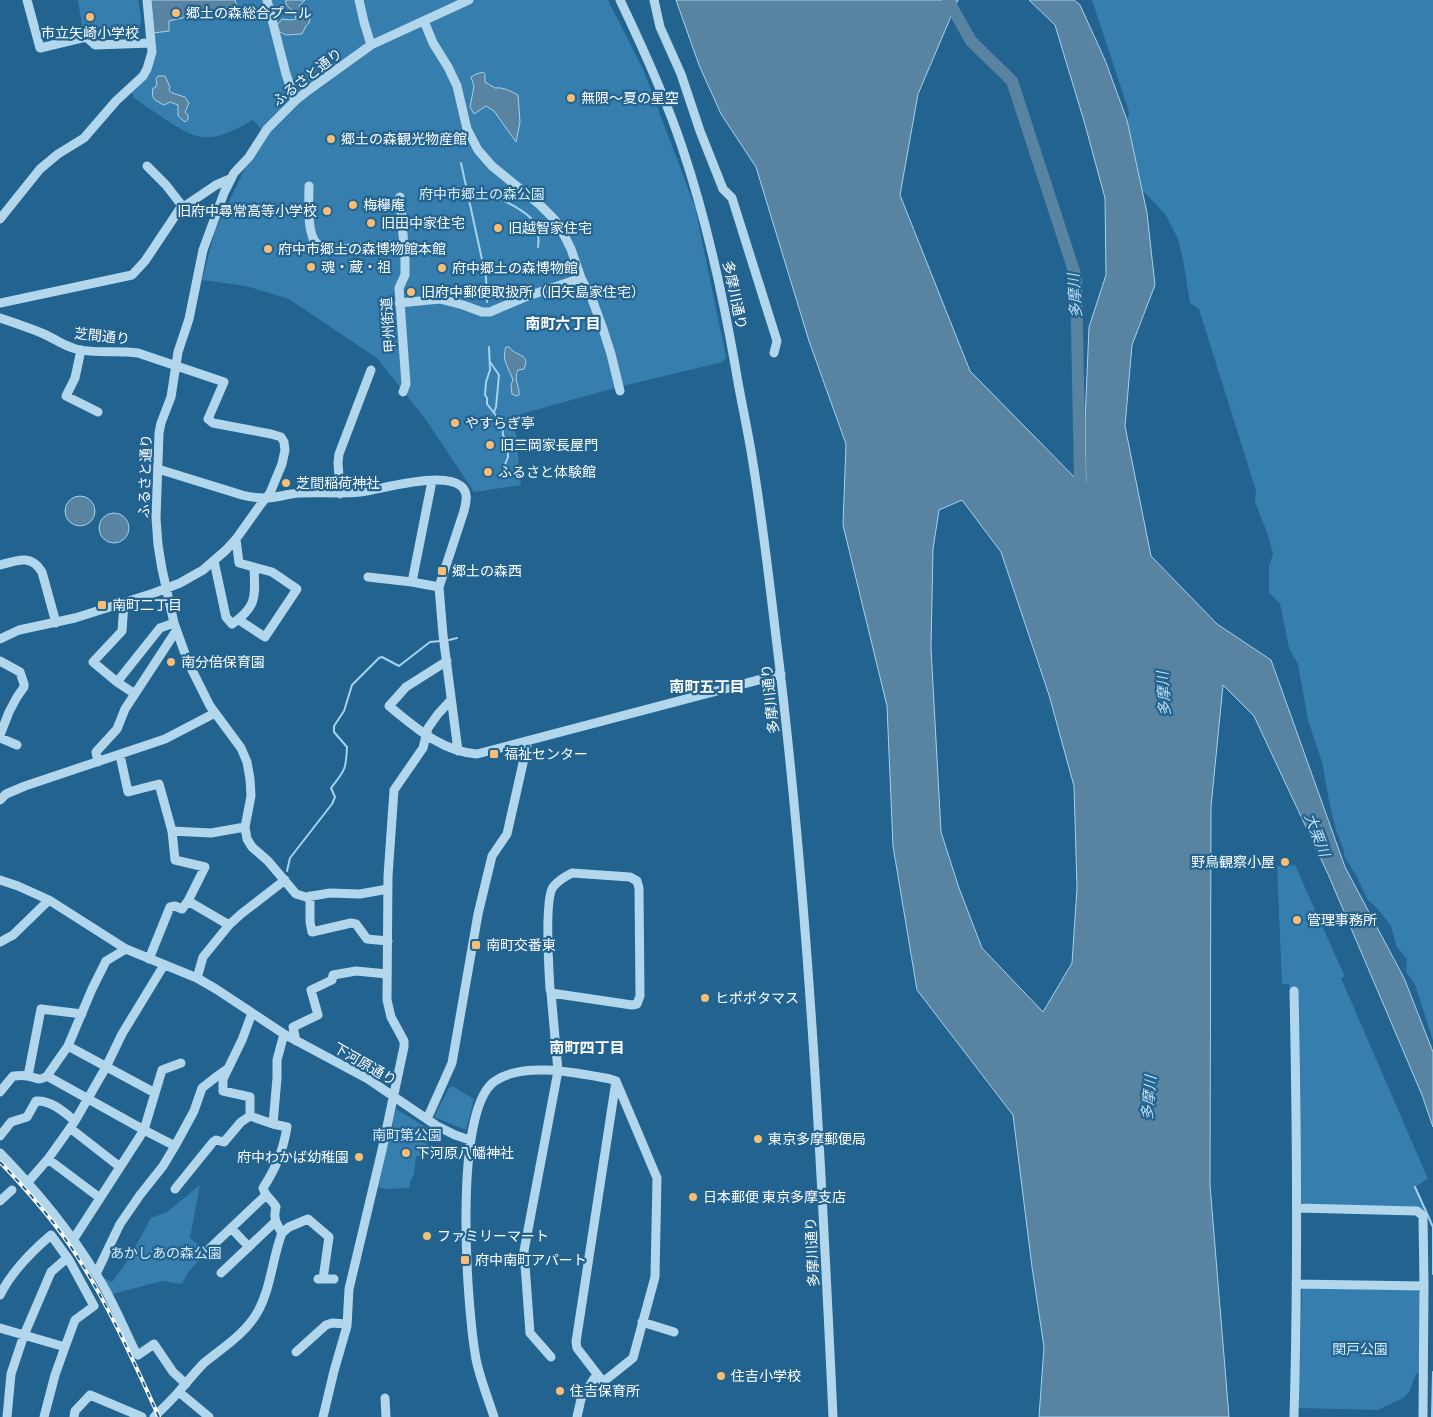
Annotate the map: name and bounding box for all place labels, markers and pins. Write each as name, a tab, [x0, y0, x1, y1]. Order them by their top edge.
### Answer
place label: 郷土の森総合プール	[186, 4, 312, 22]
marker: 郷土の森総合プール	[170, 7, 182, 19]
marker: 市立矢崎小学校	[84, 11, 96, 23]
place label: 市立矢崎小学校	[41, 24, 139, 42]
place label: 無限～夏の星空	[581, 89, 679, 107]
marker: 無限～夏の星空	[565, 92, 577, 104]
place label: 郷土の森観光物産館	[341, 130, 467, 148]
marker: 郷土の森観光物産館	[325, 133, 337, 145]
place label: 梅欅庵	[363, 196, 405, 214]
marker: 梅欅庵	[347, 199, 359, 211]
place label: 旧府中尋常高等小学校	[177, 202, 317, 220]
marker: 旧府中尋常高等小学校	[321, 205, 333, 217]
place label: 旧田中家住宅	[381, 214, 465, 232]
marker: 旧田中家住宅	[365, 217, 377, 229]
place label: 旧越智家住宅	[508, 219, 592, 237]
marker: 旧越智家住宅	[492, 222, 504, 234]
place label: 府中市郷土の森博物館本館	[278, 240, 446, 258]
marker: 府中市郷土の森博物館本館	[262, 243, 274, 255]
place label: 魂・蔵・祖	[321, 258, 391, 276]
place label: 府中郷土の森博物館	[452, 259, 578, 277]
marker: 魂・蔵・祖	[305, 261, 317, 273]
marker: 府中郷土の森博物館	[436, 262, 448, 274]
place label: 旧府中郵便取扱所（旧矢島家住宅）	[421, 283, 645, 301]
marker: 旧府中郵便取扱所（旧矢島家住宅）	[405, 286, 417, 298]
place label: やすらぎ亭	[465, 414, 535, 432]
marker: やすらぎ亭	[449, 417, 461, 429]
place label: 旧三岡家長屋門	[500, 436, 598, 454]
marker: 旧三岡家長屋門	[484, 439, 496, 451]
place label: ふるさと体験館	[498, 463, 596, 481]
marker: ふるさと体験館	[482, 466, 494, 478]
place label: 芝間稲荷神社	[296, 474, 380, 492]
marker: 芝間稲荷神社	[280, 477, 292, 489]
place label: 郷土の森西	[452, 562, 522, 580]
marker: 郷土の森西	[436, 565, 448, 577]
place label: 南町二丁目	[112, 596, 182, 614]
marker: 南町二丁目	[96, 599, 108, 611]
place label: 南分倍保育園	[181, 653, 265, 671]
marker: 南分倍保育園	[165, 656, 177, 668]
place label: 福祉センター	[504, 745, 588, 763]
marker: 福祉センター	[488, 748, 500, 760]
place label: 野鳥観察小屋	[1191, 853, 1275, 871]
marker: 野鳥観察小屋	[1279, 856, 1291, 868]
place label: 管理事務所	[1307, 911, 1377, 929]
marker: 管理事務所	[1291, 914, 1303, 926]
place label: 南町交番東	[486, 936, 556, 954]
marker: 南町交番東	[470, 939, 482, 951]
place label: ヒポポタマス	[715, 989, 799, 1007]
marker: ヒポポタマス	[699, 992, 711, 1004]
place label: 東京多摩郵便局	[768, 1130, 866, 1148]
marker: 東京多摩郵便局	[752, 1133, 764, 1145]
place label: 下河原八幡神社	[416, 1144, 514, 1162]
marker: 下河原八幡神社	[400, 1147, 412, 1159]
place label: 府中わかば幼稚園	[237, 1148, 349, 1166]
marker: 府中わかば幼稚園	[353, 1151, 365, 1163]
place label: 日本郵便 東京多摩支店	[703, 1188, 846, 1206]
marker: 日本郵便 東京多摩支店	[687, 1191, 699, 1203]
place label: ファミリーマート	[437, 1227, 549, 1245]
marker: ファミリーマート	[421, 1230, 433, 1242]
place label: 府中南町アパート	[475, 1251, 587, 1269]
marker: 府中南町アパート	[459, 1254, 471, 1266]
place label: 住吉小学校	[731, 1367, 801, 1385]
marker: 住吉小学校	[715, 1370, 727, 1382]
place label: 住吉保育所	[570, 1382, 640, 1400]
marker: 住吉保育所	[554, 1385, 566, 1397]

